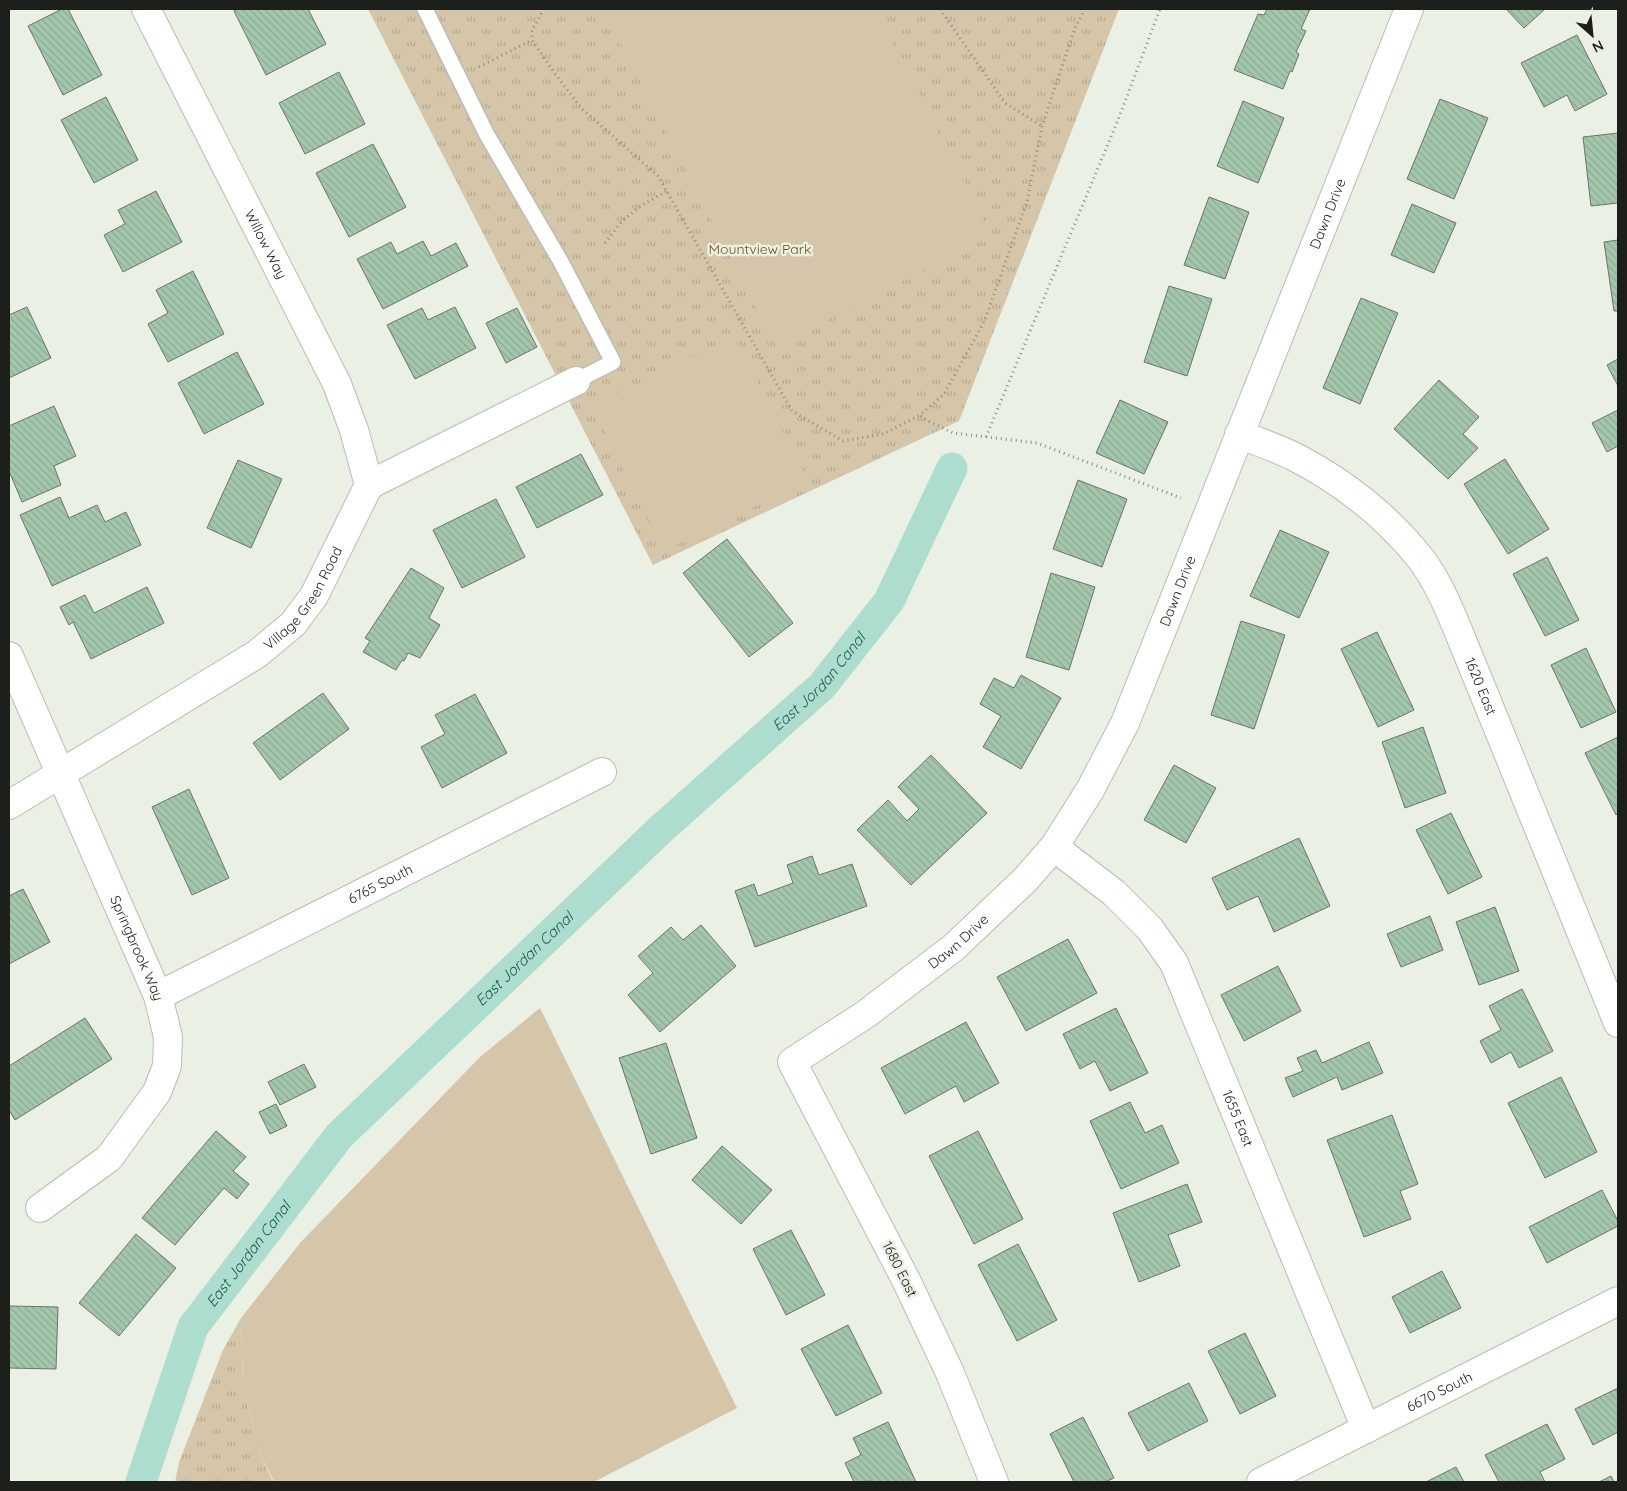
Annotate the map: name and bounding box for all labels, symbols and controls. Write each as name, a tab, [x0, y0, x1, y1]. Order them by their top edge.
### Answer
north arrow	[1567, 10, 1617, 60]
text: N	[1589, 36, 1607, 57]
street label: Dawn Drive	[1305, 176, 1350, 252]
street label: Willow Way	[241, 207, 291, 282]
park label: Mountview Park	[708, 240, 812, 258]
street label: Village Green Road	[260, 543, 346, 654]
street label: Dawn Drive	[1155, 553, 1200, 629]
water label: East Jordan Canal	[768, 628, 870, 735]
street label: 1620 East	[1461, 655, 1501, 718]
street label: 6765 South	[345, 860, 416, 908]
street label: Springbrook Way	[106, 893, 168, 1002]
water label: East Jordan Canal	[471, 907, 578, 1010]
street label: Dawn Drive	[924, 910, 992, 973]
street label: 1655 East	[1218, 1087, 1258, 1149]
water label: East Jordan Canal	[202, 1196, 296, 1311]
street label: 1680 East	[878, 1238, 922, 1300]
street label: 6670 South	[1403, 1367, 1475, 1416]

